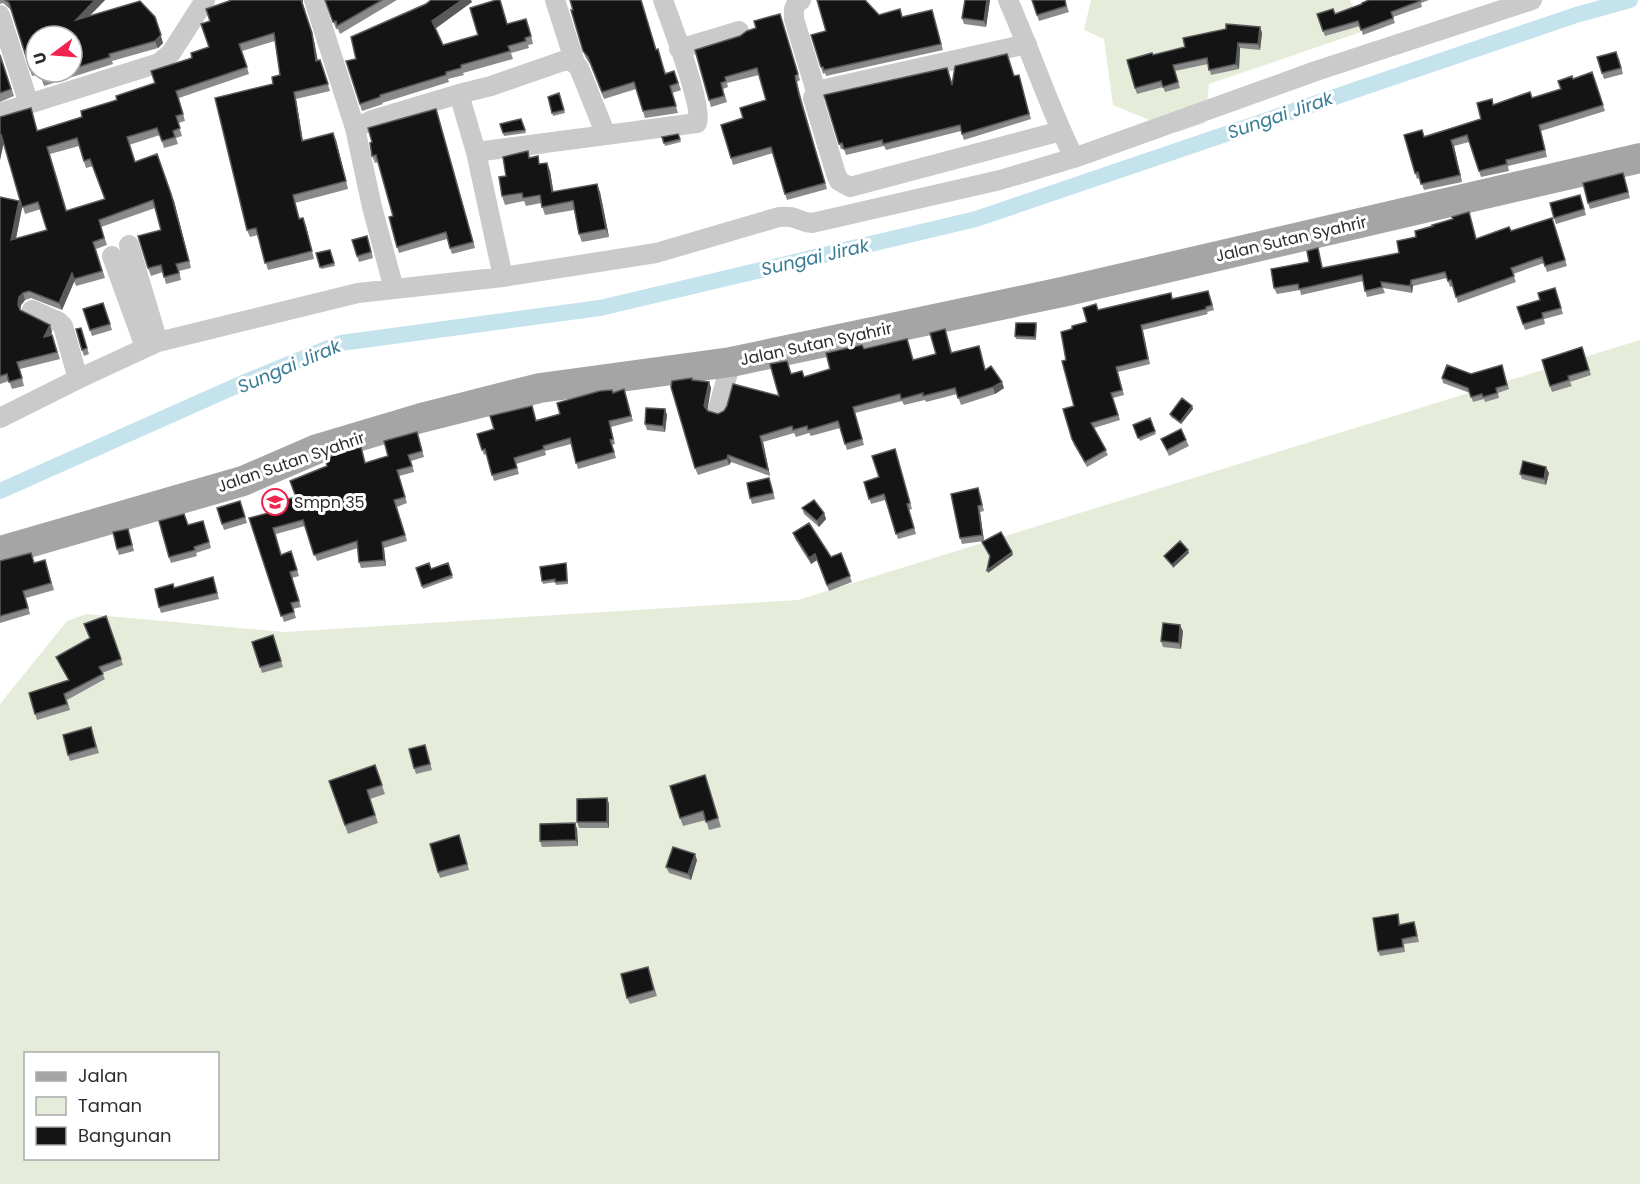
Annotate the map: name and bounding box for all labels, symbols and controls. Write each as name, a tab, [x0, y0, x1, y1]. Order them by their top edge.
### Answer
north arrow	[24, 24, 84, 84]
text: U	[27, 49, 53, 67]
water label: Sungai Jirak	[1224, 85, 1337, 145]
street label: Jalan Sutan Syahrir	[1213, 210, 1369, 268]
water label: Sungai Jirak	[759, 232, 872, 282]
street label: Jalan Sutan Syahrir	[738, 317, 894, 371]
water label: Sungai Jirak	[234, 333, 345, 399]
street label: Jalan Sutan Syahrir	[214, 426, 368, 498]
school or university icon: Smpn 35	[260, 487, 290, 517]
place label: Smpn 35	[294, 491, 365, 514]
legend	[24, 1052, 219, 1160]
text: Jalan	[78, 1063, 128, 1088]
text: Taman	[78, 1093, 142, 1118]
text: Bangunan	[78, 1123, 172, 1148]

